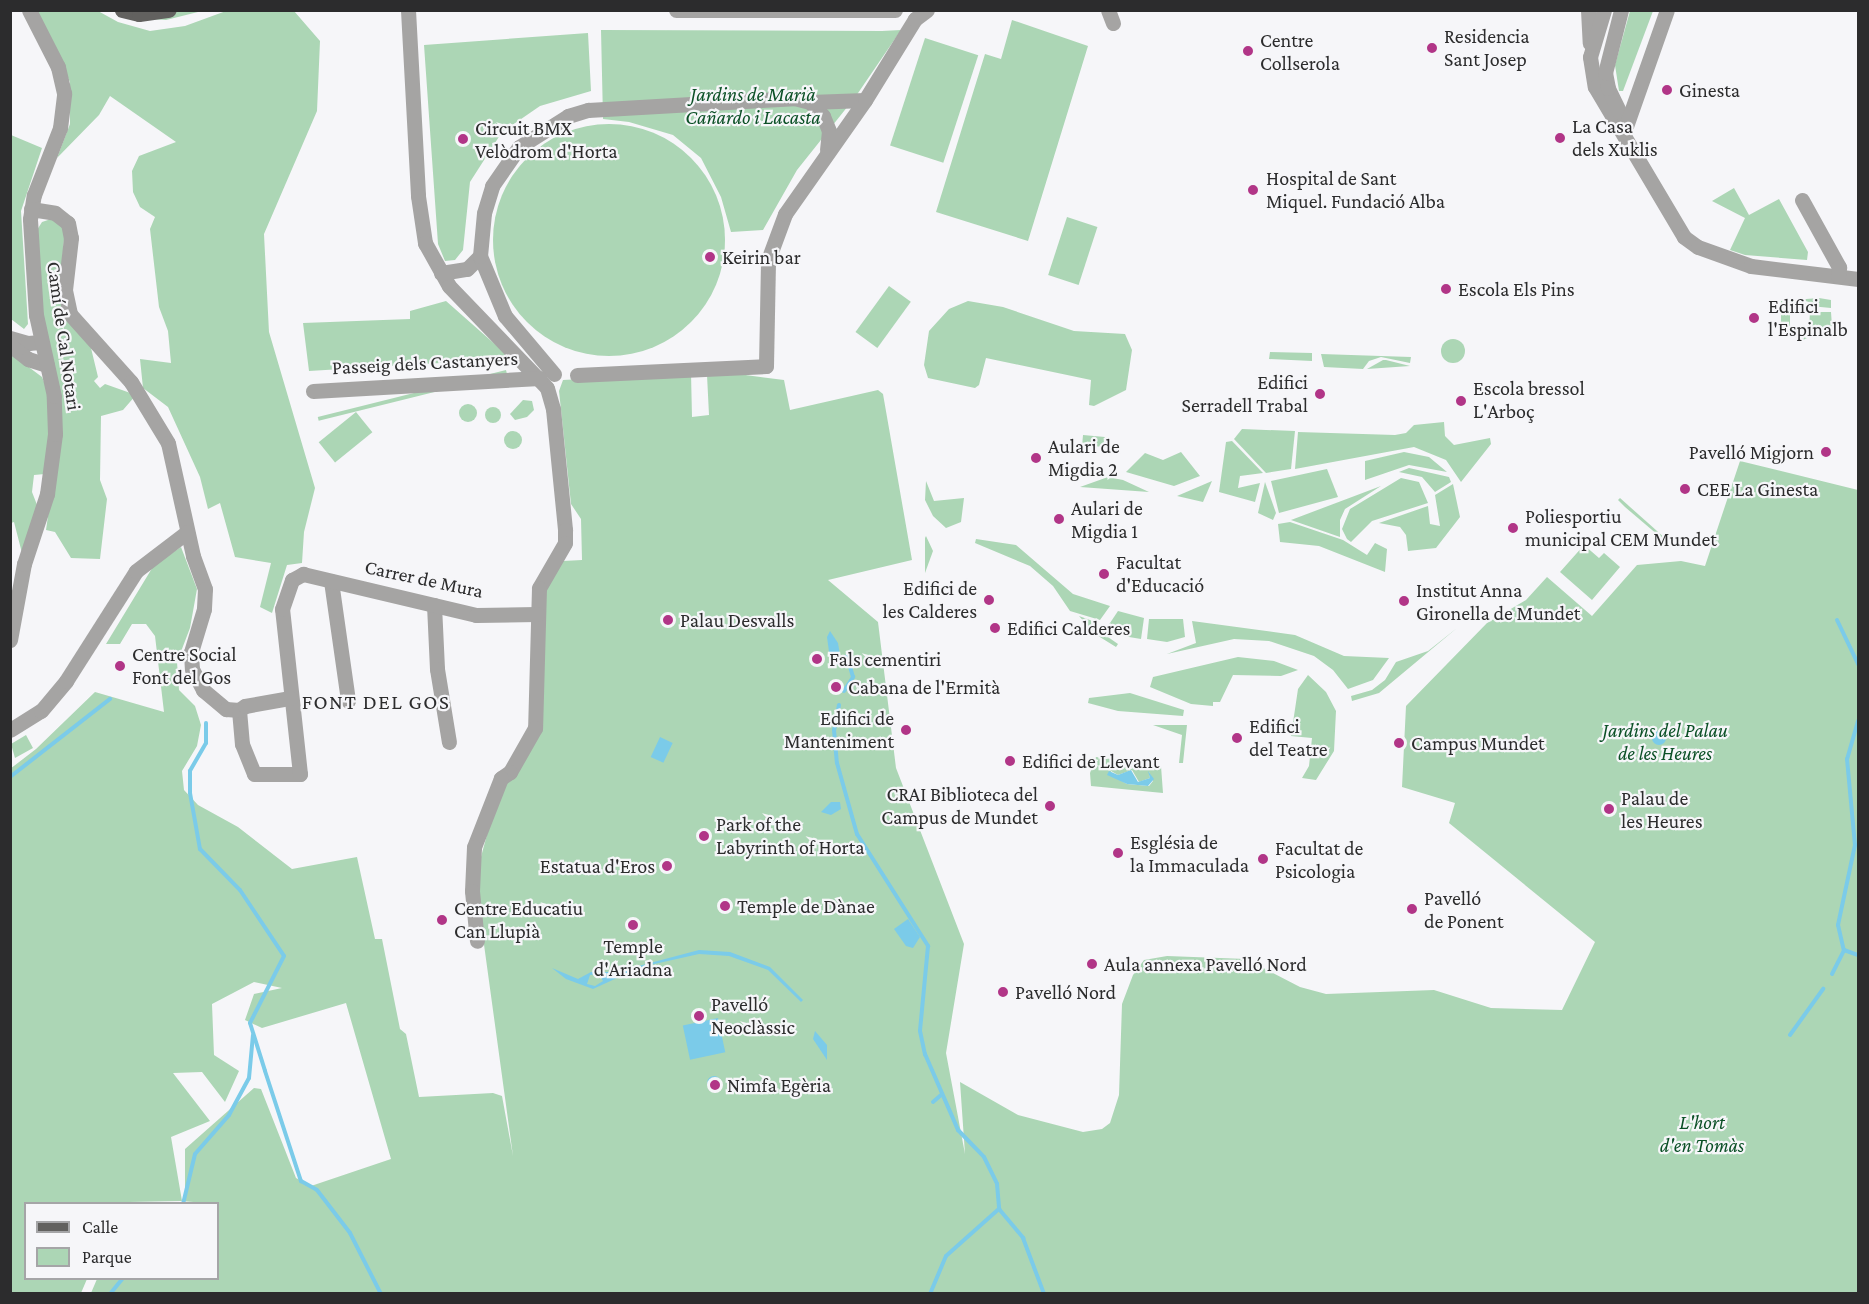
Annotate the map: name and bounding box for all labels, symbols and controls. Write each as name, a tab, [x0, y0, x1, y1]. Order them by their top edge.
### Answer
place label: Residencia Sant Josep	[1444, 24, 1530, 71]
place label: Centre Collserola	[1260, 28, 1340, 75]
marker: Residencia Sant Josep	[1425, 41, 1439, 55]
marker: Centre Collserola	[1241, 44, 1255, 58]
place label: Ginesta	[1679, 78, 1740, 102]
park label: Jardins de Marià Cañardo i Lacasta	[685, 82, 821, 129]
marker: Ginesta	[1660, 83, 1674, 97]
place label: La Casa dels Xuklis	[1572, 114, 1658, 161]
place label: Circuit BMX Velòdrom d'Horta	[475, 116, 618, 163]
marker: La Casa dels Xuklis	[1553, 131, 1567, 145]
marker: Circuit BMX Velòdrom d'Horta	[456, 132, 470, 146]
place label: Hospital de Sant Miquel. Fundació Alba	[1266, 166, 1445, 213]
marker: Hospital de Sant Miquel. Fundació Alba	[1244, 181, 1262, 199]
place label: Keirin bar	[722, 245, 801, 269]
marker: Keirin bar	[703, 250, 717, 264]
street label: Camí de Cal Notari	[42, 260, 86, 412]
place label: Escola Els Pins	[1458, 277, 1575, 301]
marker: Escola Els Pins	[1439, 282, 1453, 296]
place label: Edifici l'Espinalb	[1768, 294, 1848, 341]
marker: Edifici l'Espinalb	[1745, 309, 1763, 327]
street label: Passeig dels Castanyers	[331, 346, 519, 380]
place label: Edifici Serradell Trabal	[1182, 371, 1308, 418]
place label: Escola bressol L'Arboç	[1473, 377, 1585, 424]
marker: Edifici Serradell Trabal	[1313, 387, 1327, 401]
marker: Escola bressol L'Arboç	[1454, 394, 1468, 408]
place label: Aulari de Migdia 2	[1048, 434, 1120, 481]
place label: Pavelló Migjorn	[1689, 440, 1814, 464]
marker: Pavelló Migjorn	[1819, 445, 1833, 459]
marker: Aulari de Migdia 2	[1029, 451, 1043, 465]
place label: CEE La Ginesta	[1697, 477, 1818, 501]
marker: CEE La Ginesta	[1678, 482, 1692, 496]
place label: Aulari de Migdia 1	[1071, 496, 1143, 543]
place label: Poliesportiu municipal CEM Mundet	[1525, 504, 1717, 551]
marker: Aulari de Migdia 1	[1052, 512, 1066, 526]
marker: Poliesportiu municipal CEM Mundet	[1506, 521, 1520, 535]
place label: Facultat d'Educació	[1116, 550, 1204, 597]
street label: Carrer de Mura	[363, 555, 485, 603]
marker: Facultat d'Educació	[1097, 567, 1111, 581]
place label: Edifici de les Calderes	[883, 576, 977, 623]
place label: Institut Anna Gironella de Mundet	[1416, 578, 1580, 625]
marker: Edifici de les Calderes	[982, 593, 996, 607]
marker: Institut Anna Gironella de Mundet	[1397, 594, 1411, 608]
place label: Palau Desvalls	[680, 608, 794, 632]
marker: Palau Desvalls	[661, 613, 675, 627]
place label: Edifici Calderes	[1007, 616, 1130, 640]
marker: Edifici Calderes	[988, 621, 1002, 635]
place label: Centre Social Font del Gos	[132, 642, 236, 689]
place label: Fals cementiri	[829, 647, 941, 671]
marker: Fals cementiri	[810, 652, 824, 666]
marker: Centre Social Font del Gos	[113, 659, 127, 673]
place label: Cabana de l'Ermità	[848, 675, 1000, 699]
marker: Cabana de l'Ermità	[829, 680, 843, 694]
district label: FONT DEL GOS	[302, 689, 450, 715]
place label: Edifici de Manteniment	[784, 706, 894, 753]
place label: Edifici del Teatre	[1249, 714, 1328, 761]
park label: Jardins del Palau de les Heures	[1602, 718, 1728, 765]
marker: Edifici de Manteniment	[899, 723, 913, 737]
marker: Edifici del Teatre	[1230, 731, 1244, 745]
place label: Campus Mundet	[1411, 731, 1545, 755]
marker: Campus Mundet	[1392, 736, 1406, 750]
place label: Edifici de Llevant	[1022, 749, 1159, 773]
marker: Edifici de Llevant	[1003, 754, 1017, 768]
place label: CRAI Biblioteca del Campus de Mundet	[881, 783, 1038, 830]
place label: Palau de les Heures	[1621, 786, 1702, 833]
marker: CRAI Biblioteca del Campus de Mundet	[1043, 799, 1057, 813]
marker: Palau de les Heures	[1602, 802, 1616, 816]
place label: Park of the Labyrinth of Horta	[716, 813, 864, 860]
marker: Park of the Labyrinth of Horta	[697, 829, 711, 843]
place label: Església de la Immaculada	[1130, 830, 1249, 877]
place label: Facultat de Psicologia	[1275, 836, 1363, 883]
marker: Església de la Immaculada	[1111, 846, 1125, 860]
marker: Facultat de Psicologia	[1256, 852, 1270, 866]
place label: Estatua d'Eros	[540, 854, 655, 878]
marker: Estatua d'Eros	[660, 859, 674, 873]
place label: Pavelló de Ponent	[1424, 886, 1504, 933]
place label: Temple de Dànae	[737, 894, 875, 918]
place label: Centre Educatiu Can Llupià	[454, 897, 583, 944]
marker: Temple de Dànae	[718, 899, 732, 913]
marker: Pavelló de Ponent	[1405, 902, 1419, 916]
marker: Centre Educatiu Can Llupià	[435, 913, 449, 927]
marker: Temple d'Ariadna	[626, 918, 640, 932]
place label: Temple d'Ariadna	[594, 934, 672, 981]
place label: Aula annexa Pavelló Nord	[1104, 952, 1307, 976]
marker: Aula annexa Pavelló Nord	[1085, 957, 1099, 971]
place label: Pavelló Nord	[1015, 980, 1116, 1004]
marker: Pavelló Nord	[996, 985, 1010, 999]
place label: Pavelló Neoclàssic	[711, 993, 795, 1040]
marker: Pavelló Neoclàssic	[692, 1009, 706, 1023]
place label: Nimfa Egèria	[727, 1073, 831, 1097]
marker: Nimfa Egèria	[708, 1078, 722, 1092]
park label: L'hort d'en Tomàs	[1660, 1110, 1744, 1157]
legend	[24, 1202, 219, 1280]
text: Calle	[82, 1217, 118, 1237]
text: Parque	[82, 1247, 132, 1267]

